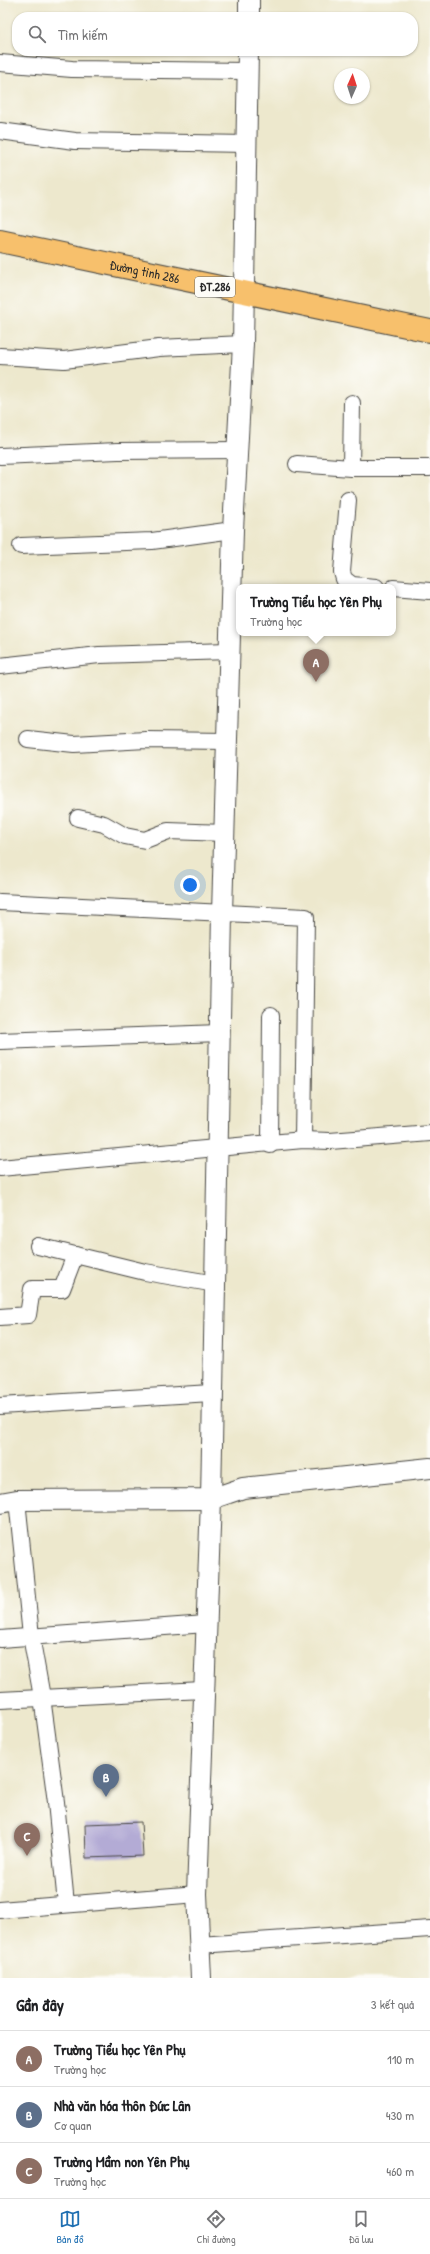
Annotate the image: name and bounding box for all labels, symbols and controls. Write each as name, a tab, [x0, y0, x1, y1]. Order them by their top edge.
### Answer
search box	[12, 12, 418, 56]
icon: search	[26, 23, 48, 45]
text: Tìm kiếm	[58, 24, 108, 45]
north arrow	[334, 68, 370, 104]
street label: Đường tỉnh 286	[108, 255, 181, 287]
road number: ĐT.286	[195, 277, 235, 297]
popup	[236, 584, 396, 636]
text: Trường Tiểu học Yên Phụ	[250, 591, 382, 612]
text: Trường học	[250, 612, 302, 630]
pin: A	[303, 649, 329, 682]
your location	[180, 875, 200, 895]
pin: B	[93, 1764, 119, 1797]
pin: C	[14, 1823, 40, 1856]
text: Gần đây	[16, 1993, 64, 2016]
text: 3 kết quả	[371, 1995, 414, 2013]
text: Trường Tiểu học Yên Phụ	[54, 2039, 186, 2060]
text: A	[26, 2050, 32, 2068]
text: 110 m	[387, 2050, 414, 2068]
text: Trường học	[54, 2060, 106, 2078]
text: Nhà văn hóa thôn Đức Lân	[54, 2095, 191, 2116]
text: B	[26, 2106, 32, 2124]
text: 430 m	[386, 2106, 414, 2124]
text: Cơ quan	[54, 2116, 92, 2134]
text: Trường Mầm non Yên Phụ	[54, 2151, 190, 2172]
text: C	[25, 2162, 33, 2180]
text: 460 m	[386, 2162, 414, 2180]
text: Trường học	[54, 2172, 106, 2190]
tab: Bản đồ	[57, 2208, 83, 2246]
tab: Chỉ đường	[196, 2208, 236, 2246]
tab: Đã lưu	[349, 2208, 373, 2246]

